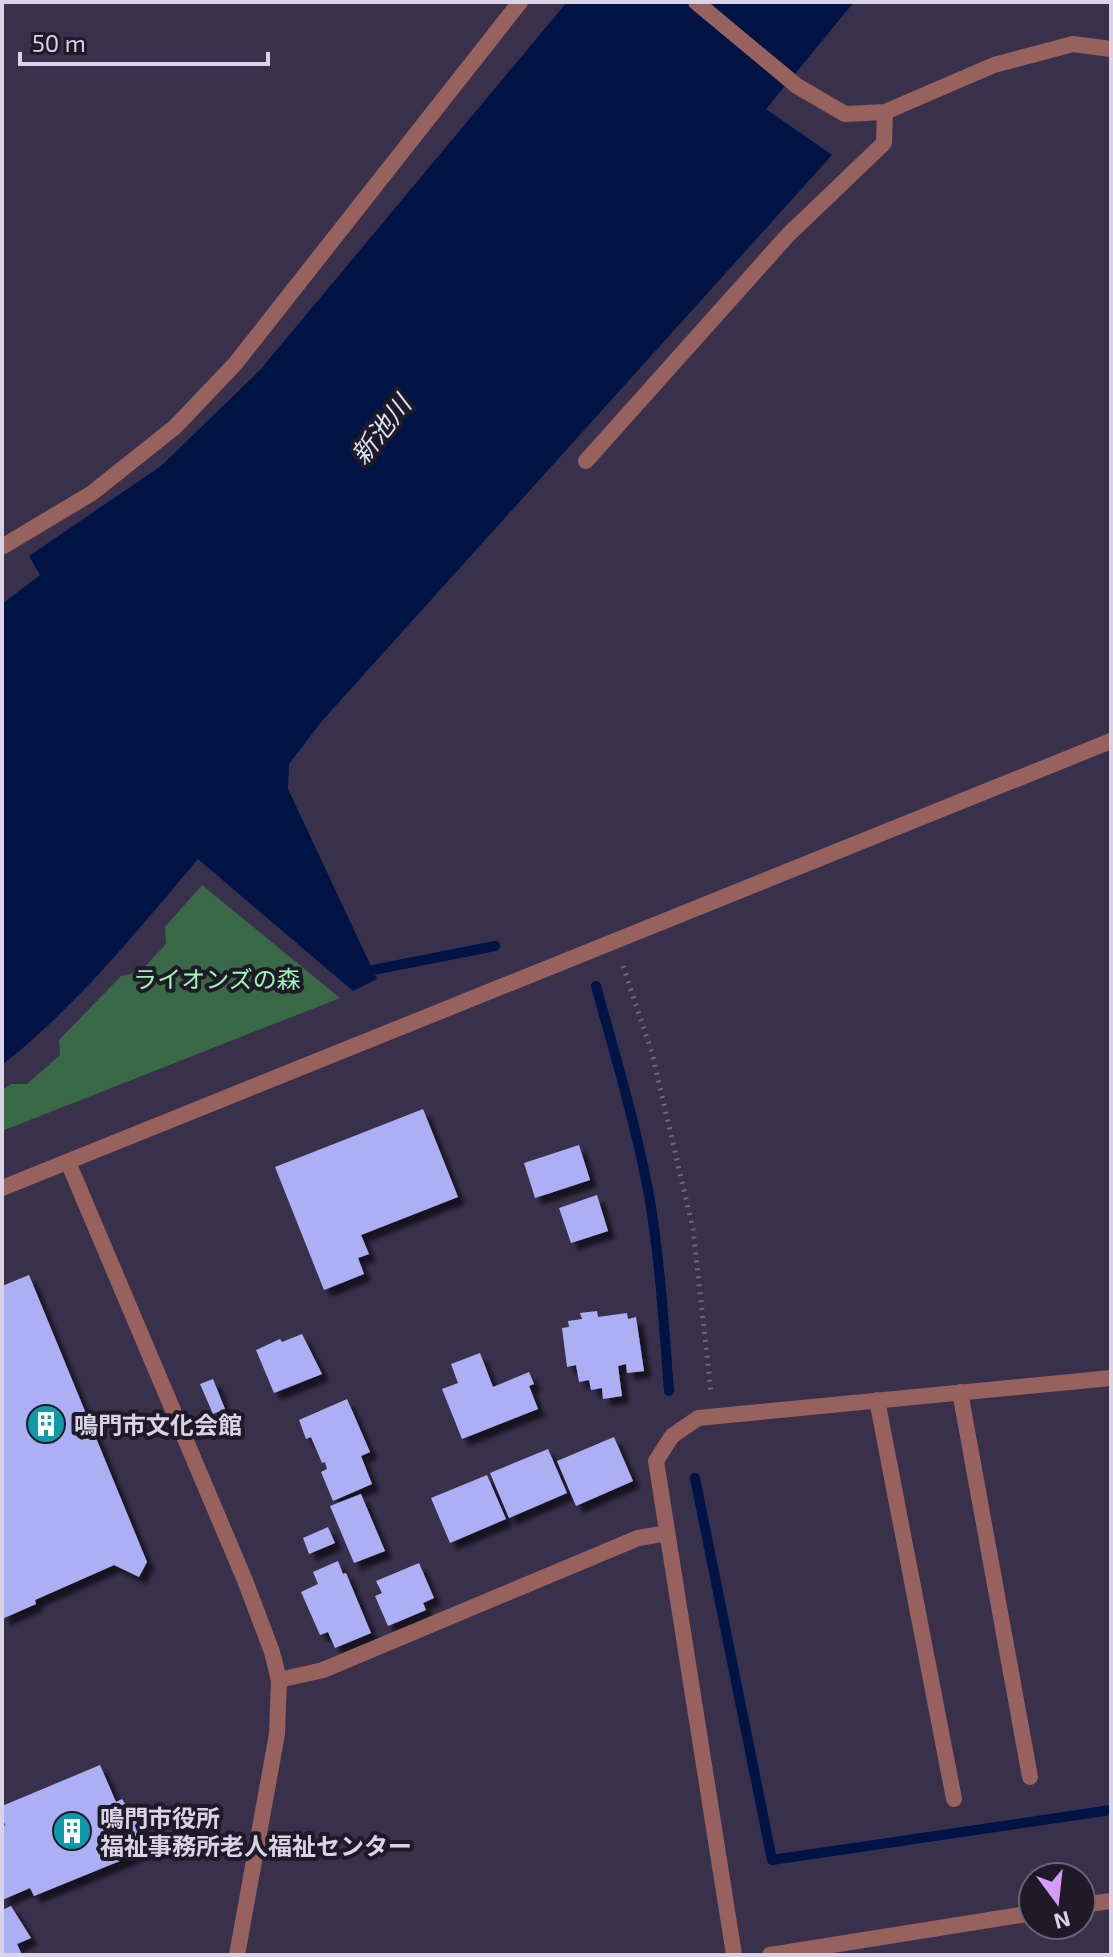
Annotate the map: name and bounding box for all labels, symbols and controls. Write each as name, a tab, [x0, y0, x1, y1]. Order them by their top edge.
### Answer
scale bar	[20, 16, 268, 66]
text: 50 m	[32, 28, 86, 57]
water label: 新池川	[344, 386, 418, 469]
park label: ライオンズの森	[133, 964, 301, 993]
building icon: 鳴門市文化会館	[25, 1403, 67, 1445]
place label: 鳴門市文化会館	[74, 1410, 242, 1439]
place label: 鳴門市役所 福祉事務所老人福祉センター	[100, 1803, 412, 1860]
building icon: 鳴門市役所 福祉事務所老人福祉センター	[51, 1810, 93, 1852]
north arrow	[1017, 1861, 1097, 1941]
text: N	[1051, 1907, 1073, 1936]

